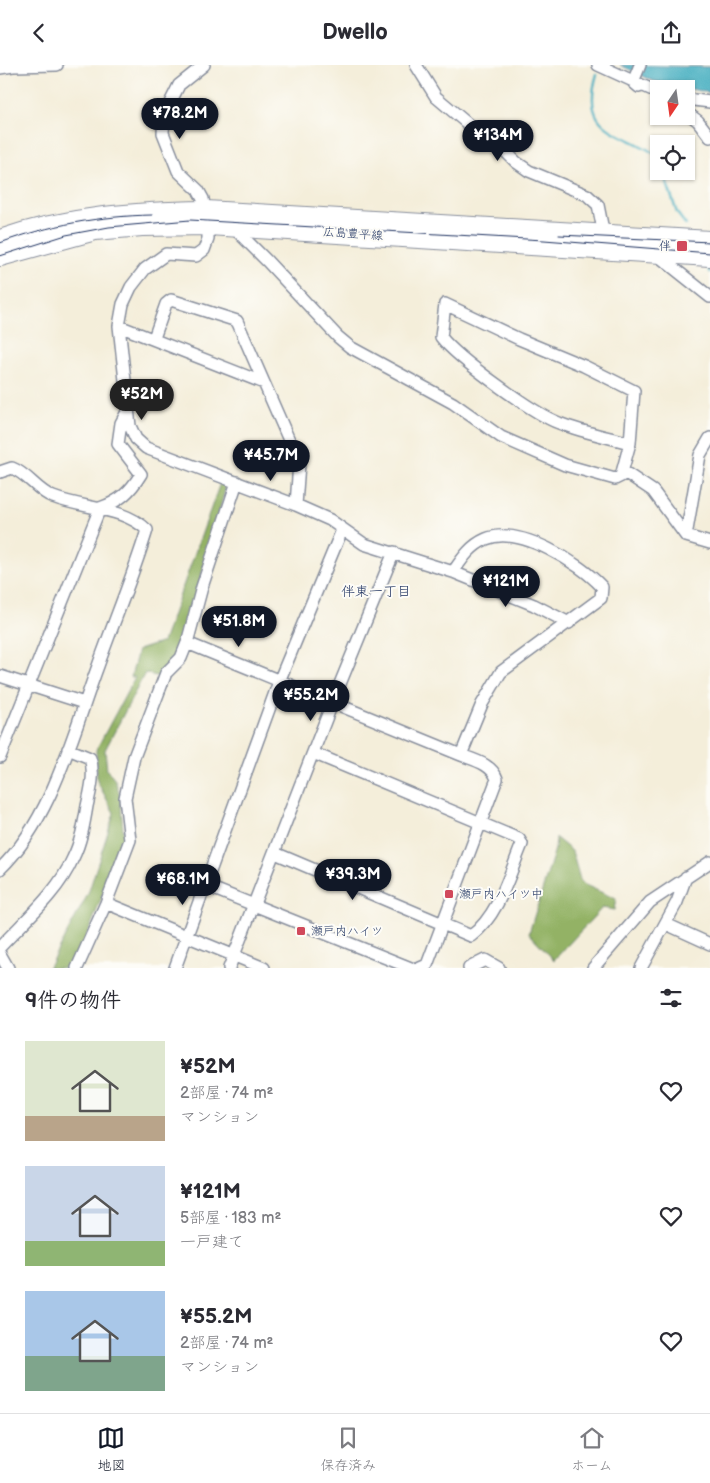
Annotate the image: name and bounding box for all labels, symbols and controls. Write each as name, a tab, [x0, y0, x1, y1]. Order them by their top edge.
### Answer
icon: back	[25, 19, 53, 47]
text: Dwello	[322, 19, 388, 46]
icon: share	[657, 19, 685, 47]
north arrow	[650, 80, 695, 125]
map controls	[650, 80, 695, 180]
pin: ¥78.2M	[139, 97, 221, 140]
text: ¥78.2M	[152, 104, 208, 123]
pin: ¥134M	[463, 119, 533, 162]
text: ¥134M	[473, 126, 523, 145]
button: locate	[650, 135, 695, 180]
street label: 広島豊平線	[323, 224, 383, 244]
place label: 伴	[659, 239, 671, 254]
marker: 伴	[675, 239, 689, 253]
pin: ¥52M	[112, 379, 172, 421]
text: ¥52M	[121, 385, 163, 404]
pin: ¥45.7M	[230, 439, 312, 482]
text: ¥45.7M	[244, 446, 298, 465]
pin: ¥121M	[471, 565, 541, 608]
text: ¥121M	[483, 572, 529, 591]
district label: 伴東一丁目	[341, 583, 411, 600]
pin: ¥51.8M	[198, 605, 280, 648]
text: ¥51.8M	[213, 612, 265, 631]
pin: ¥55.2M	[270, 679, 352, 722]
text: ¥55.2M	[283, 686, 339, 705]
pin: ¥39.3M	[312, 859, 394, 901]
pin: ¥68.1M	[142, 863, 224, 906]
text: ¥39.3M	[325, 865, 381, 884]
text: ¥68.1M	[156, 870, 210, 889]
place label: 瀬戸内ハイツ中	[459, 887, 543, 902]
marker: 瀬戸内ハイツ中	[443, 888, 455, 900]
place label: 瀬戸内ハイツ	[311, 924, 383, 939]
marker: 瀬戸内ハイツ	[295, 925, 307, 937]
icon: filters	[657, 984, 685, 1012]
text: 9件の物件	[25, 988, 121, 1013]
text: ¥52M	[180, 1054, 236, 1079]
icon: home	[65, 1061, 125, 1121]
icon: heart	[657, 1077, 685, 1105]
text: 2部屋 · 74 m²	[180, 1084, 274, 1103]
text: マンション	[180, 1108, 259, 1127]
text: ¥121M	[180, 1179, 241, 1204]
icon: home	[65, 1186, 125, 1246]
icon: heart	[657, 1202, 685, 1230]
text: 5部屋 · 183 m²	[180, 1209, 281, 1228]
text: 一戸建て	[180, 1233, 244, 1252]
text: ¥55.2M	[180, 1304, 252, 1329]
icon: home	[65, 1311, 125, 1371]
icon: heart	[657, 1327, 685, 1355]
text: 2部屋 · 74 m²	[180, 1334, 274, 1353]
text: マンション	[180, 1358, 259, 1377]
tab: 地図	[97, 1424, 125, 1474]
tab: 保存済み	[320, 1424, 376, 1474]
tab: ホーム	[571, 1424, 613, 1474]

